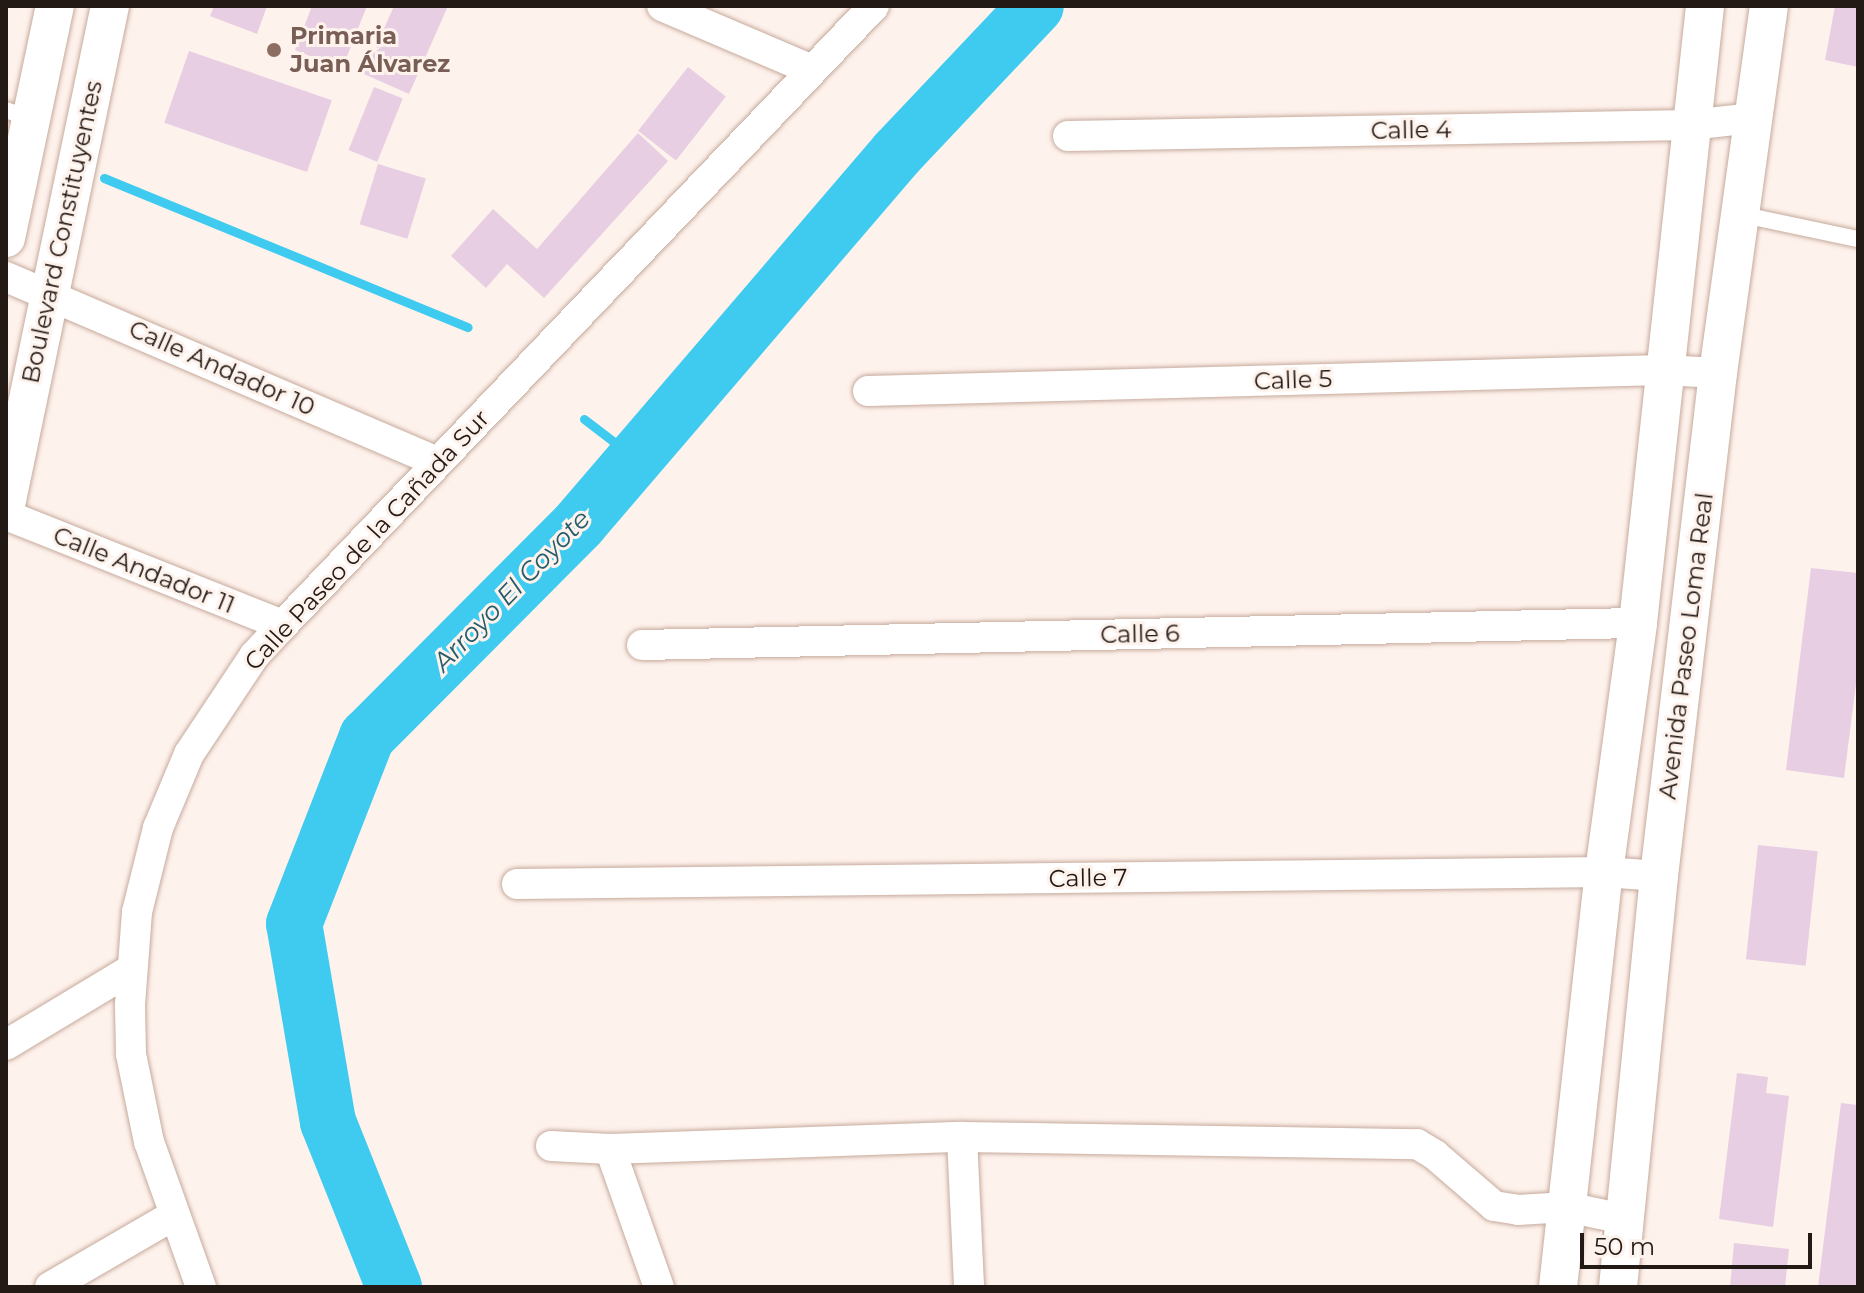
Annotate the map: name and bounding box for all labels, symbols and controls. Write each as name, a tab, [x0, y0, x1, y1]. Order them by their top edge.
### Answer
place label: Primaria Juan Álvarez	[290, 22, 450, 78]
marker: Primaria Juan Álvarez	[265, 41, 283, 59]
street label: Boulevard Constituyentes	[16, 78, 108, 386]
street label: Calle 4	[1370, 115, 1452, 145]
street label: Calle Andador 10	[125, 314, 319, 422]
street label: Calle 5	[1253, 364, 1333, 396]
street label: Calle Paseo de la Cañada Sur	[239, 404, 495, 676]
street label: Avenida Paseo Loma Real	[1653, 491, 1719, 801]
water label: Arroyo El Coyote	[427, 504, 597, 678]
street label: Calle Andador 11	[49, 520, 239, 620]
street label: Calle 6	[1100, 619, 1180, 649]
street label: Calle 7	[1048, 863, 1128, 893]
scale bar	[1584, 1217, 1816, 1267]
text: 50 m	[1594, 1232, 1655, 1261]

